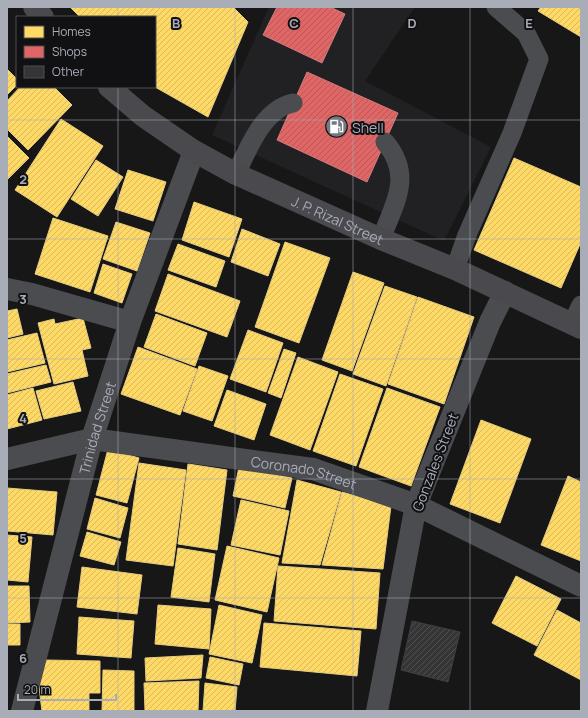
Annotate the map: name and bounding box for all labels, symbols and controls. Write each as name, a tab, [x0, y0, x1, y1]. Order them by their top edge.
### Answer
text: B	[172, 14, 180, 32]
text: C	[289, 14, 299, 32]
text: D	[407, 14, 417, 32]
text: E	[525, 14, 533, 32]
legend	[16, 16, 156, 88]
text: Homes	[52, 23, 91, 40]
text: Shops	[52, 43, 87, 60]
text: Other	[52, 63, 85, 80]
fuel station icon: Shell	[324, 114, 350, 140]
place label: Shell	[352, 118, 384, 137]
text: 2	[19, 170, 27, 188]
street label: J. P. Rizal Street	[289, 191, 387, 249]
text: 3	[19, 290, 27, 308]
street label: Trinidad Street	[74, 379, 120, 476]
text: 4	[19, 409, 27, 427]
street label: Gonzales Street	[408, 410, 463, 514]
street label: Coronado Street	[250, 451, 360, 493]
text: 5	[19, 529, 27, 547]
text: 6	[19, 649, 27, 667]
scale bar	[18, 676, 116, 702]
text: 20 m	[24, 681, 51, 698]

